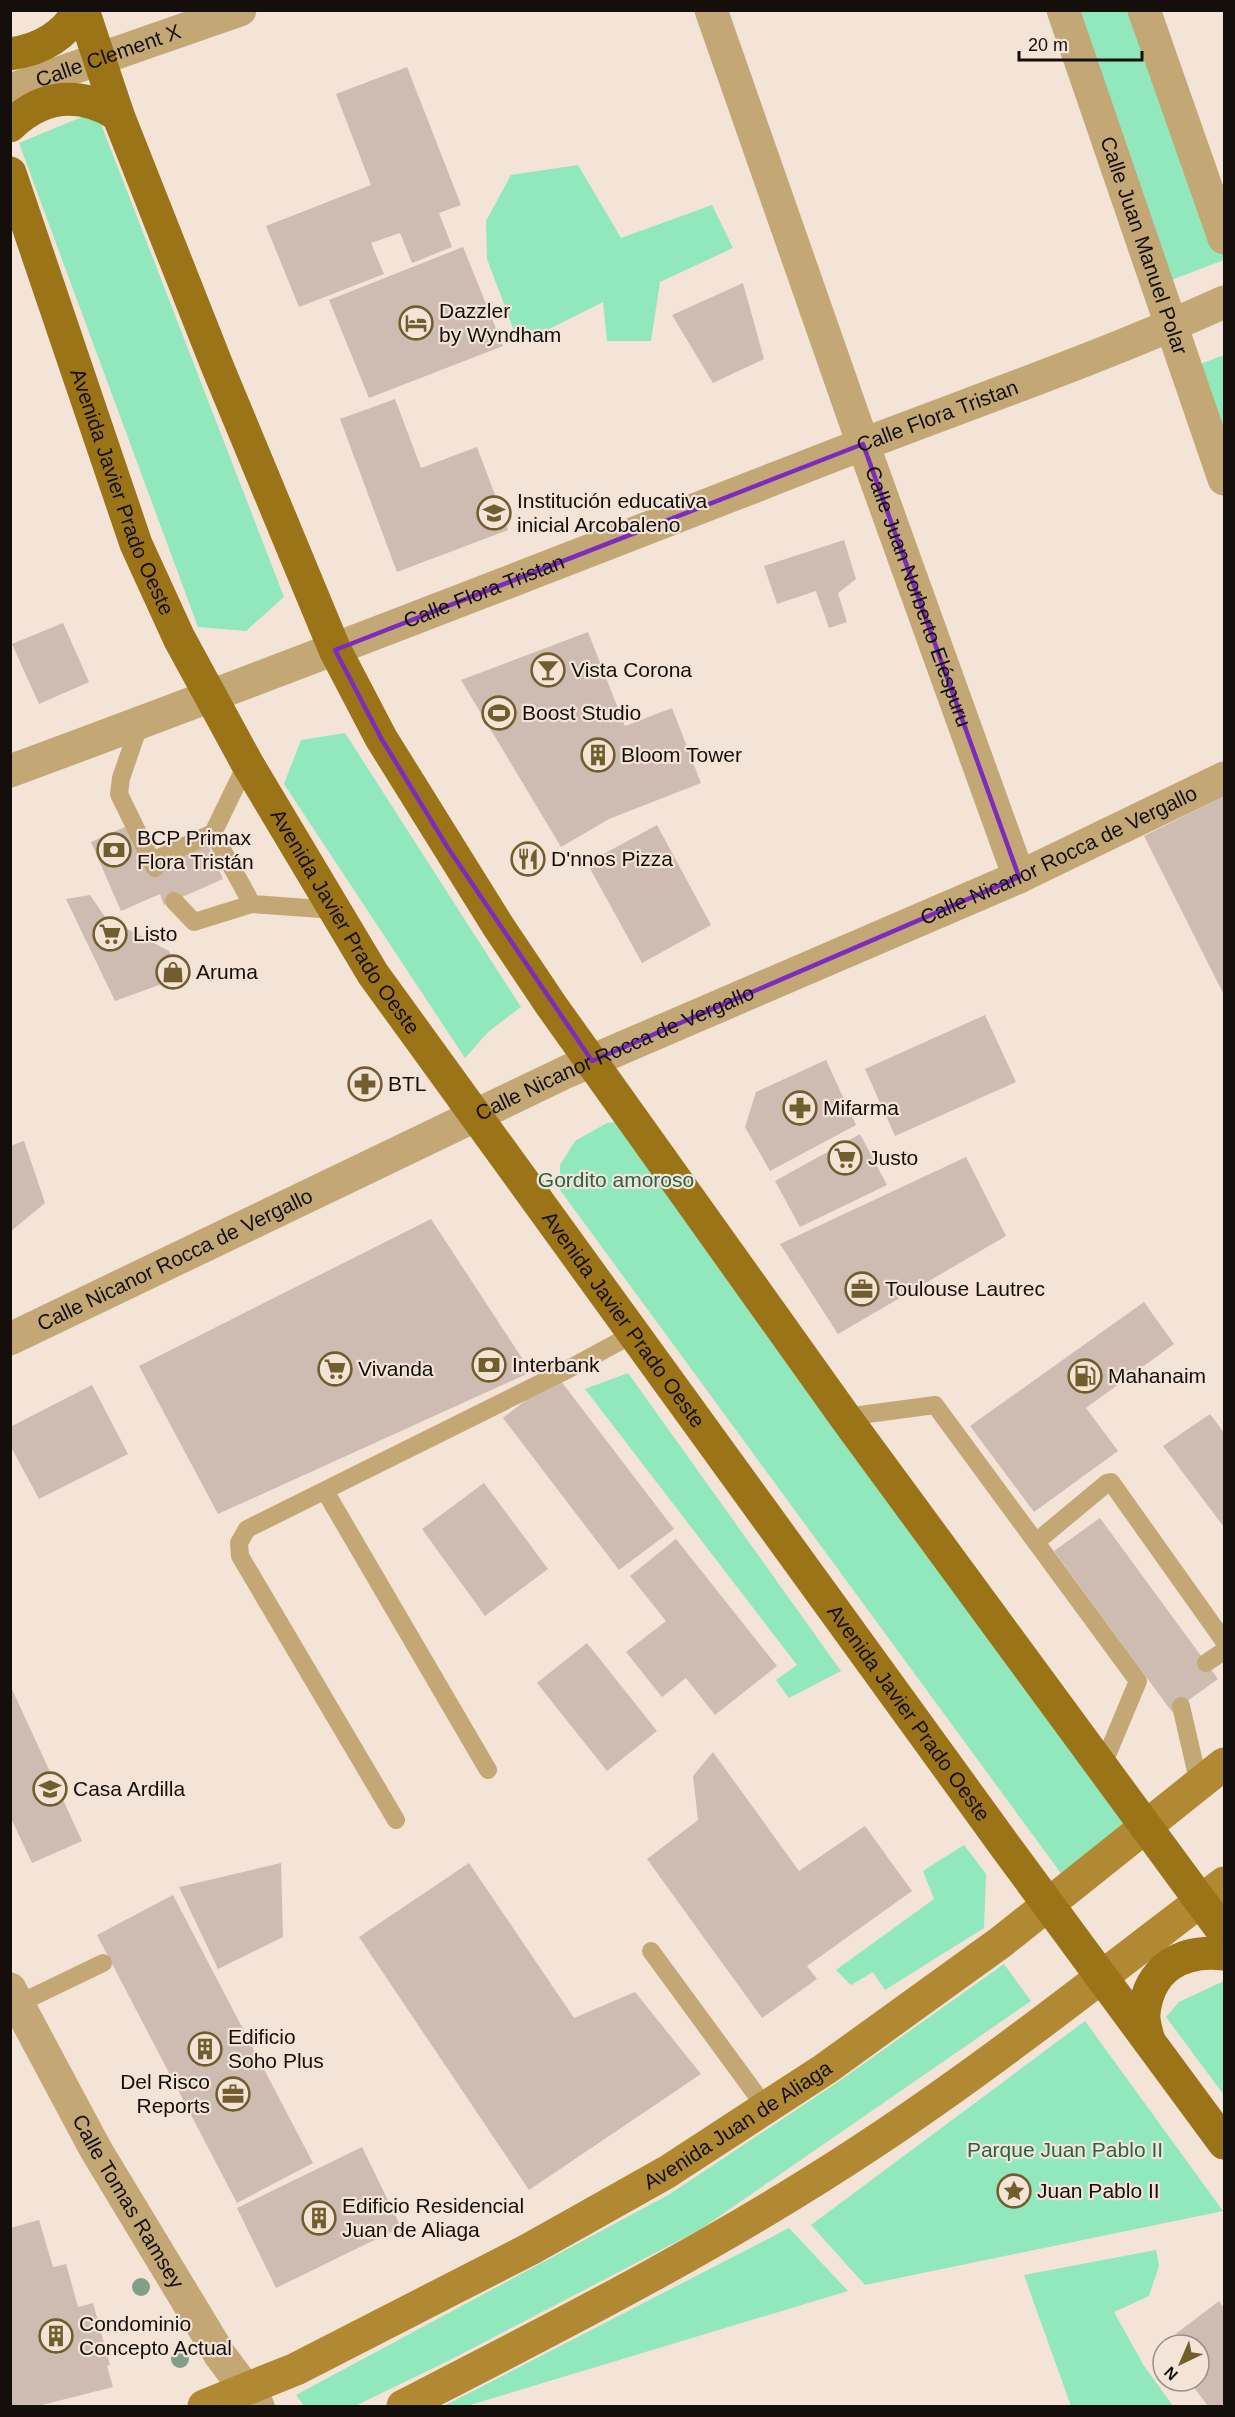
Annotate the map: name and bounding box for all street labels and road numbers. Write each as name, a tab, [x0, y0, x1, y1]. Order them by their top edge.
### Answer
street label: Calle Clement X	[33, 20, 184, 91]
street label: Calle Juan Manuel Polar	[1096, 133, 1192, 357]
street label: Avenida Javier Prado Oeste	[66, 365, 179, 618]
street label: Calle Flora Tristan	[853, 375, 1021, 457]
street label: Calle Juan Norberto Eléspuru	[861, 463, 976, 730]
street label: Calle Flora Tristan	[400, 550, 567, 632]
street label: Calle Nicanor Rocca de Vergallo	[917, 781, 1201, 929]
street label: Avenida Javier Prado Oeste	[266, 805, 425, 1038]
street label: Calle Nicanor Rocca de Vergallo	[472, 981, 757, 1125]
street label: Calle Nicanor Rocca de Vergallo	[33, 1183, 316, 1335]
street label: Avenida Javier Prado Oeste	[538, 1207, 710, 1432]
street label: Avenida Javier Prado Oeste	[823, 1600, 995, 1825]
street label: Avenida Juan de Aliaga	[639, 2056, 836, 2194]
street label: Calle Tomas Ramsey	[68, 2110, 189, 2293]

